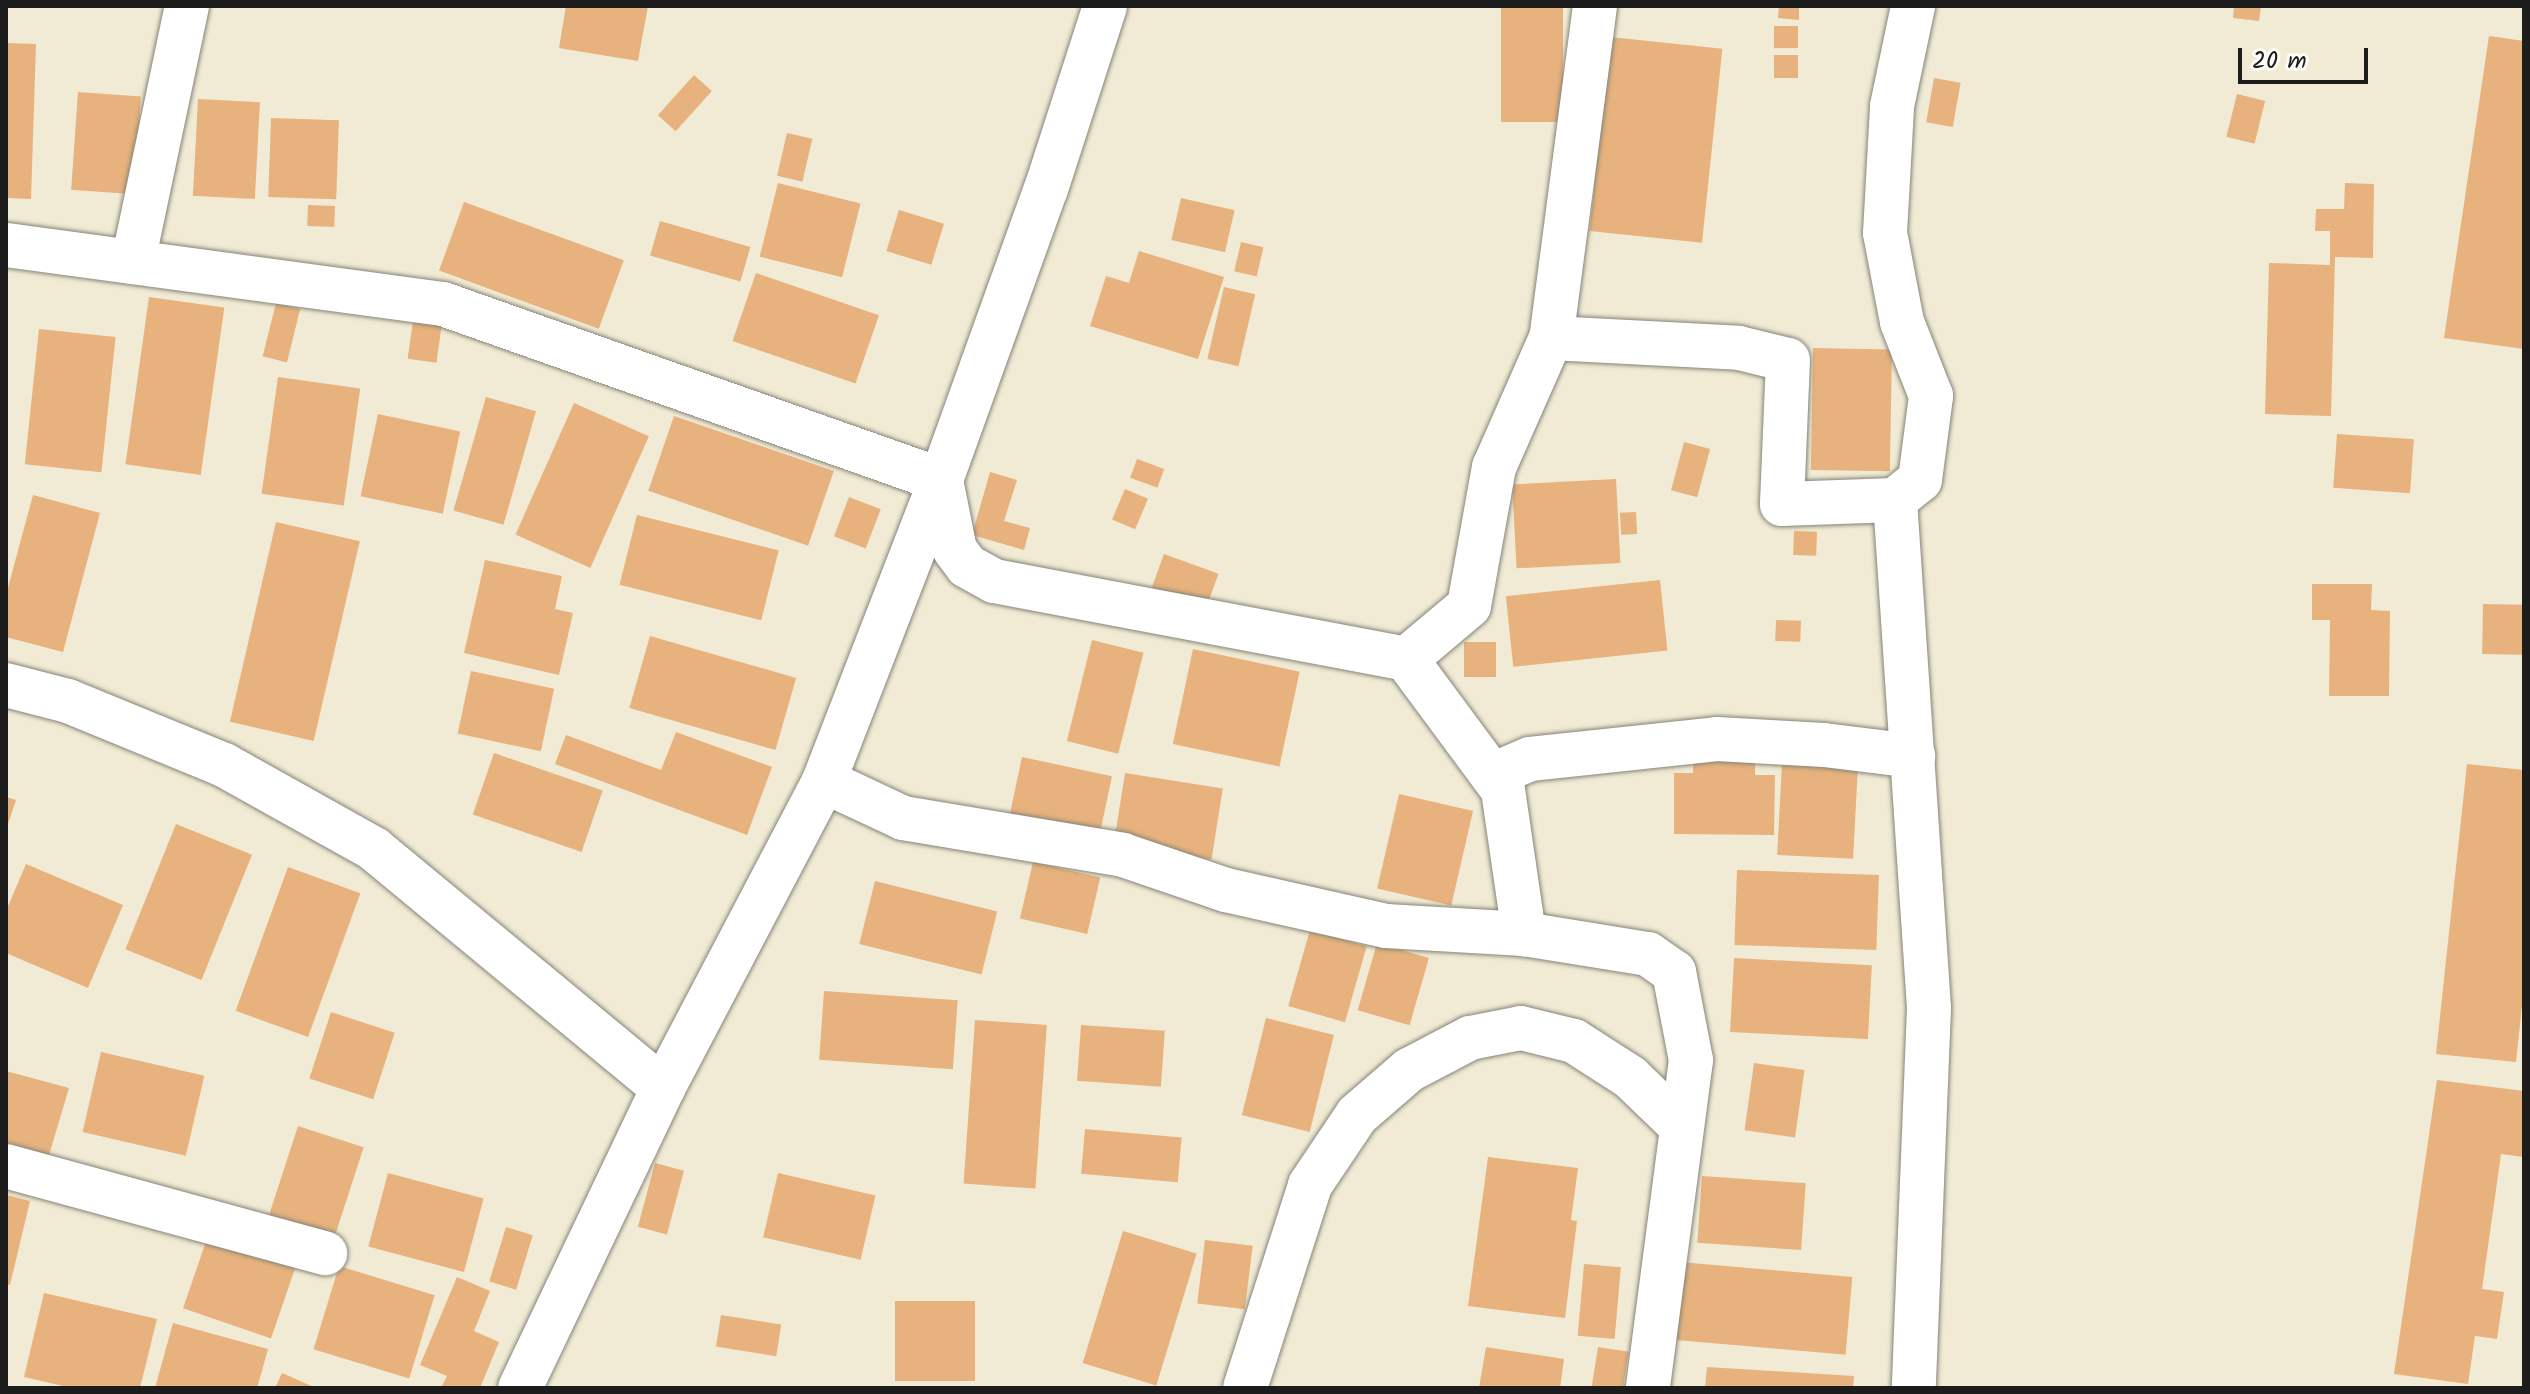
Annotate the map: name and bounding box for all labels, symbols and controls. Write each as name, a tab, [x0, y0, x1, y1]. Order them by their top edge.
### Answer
scale bar	[2242, 32, 2372, 82]
text: 20 m	[2252, 42, 2307, 81]

